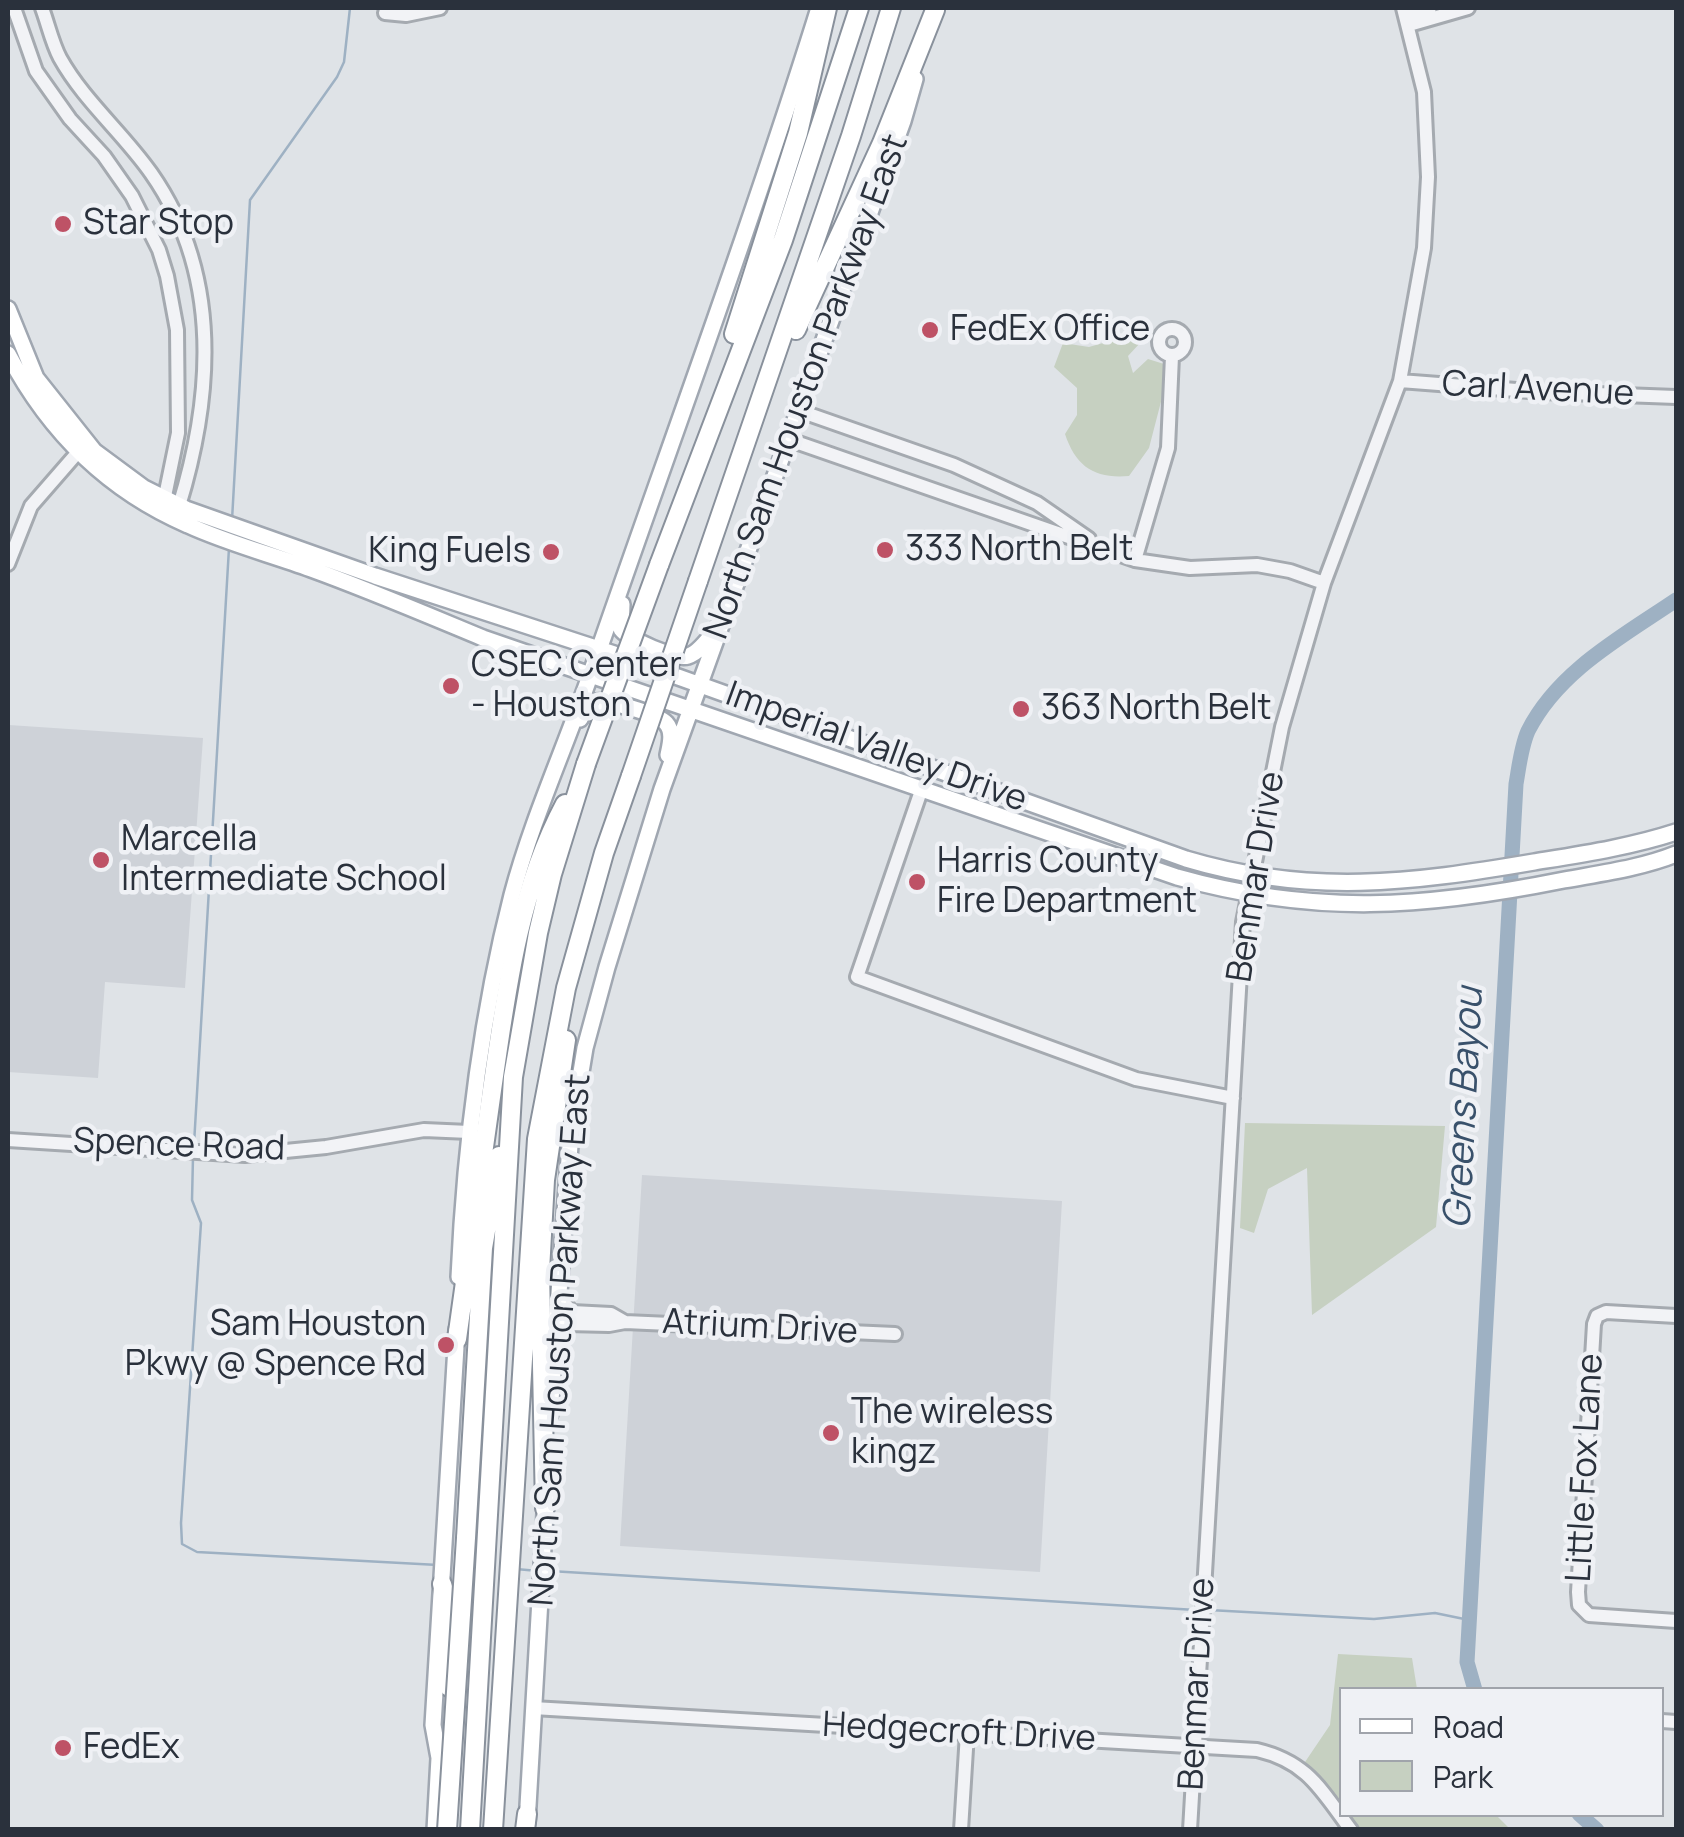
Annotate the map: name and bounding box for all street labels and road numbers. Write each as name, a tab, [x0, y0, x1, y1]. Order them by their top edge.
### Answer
street label: North Sam Houston Parkway East	[696, 129, 918, 645]
street label: Carl Avenue	[1441, 364, 1635, 416]
street label: Imperial Valley Drive	[720, 674, 1032, 822]
street label: Benmar Drive	[1220, 769, 1294, 985]
street label: North Sam Houston Parkway East	[521, 1072, 601, 1608]
street label: Spence Road	[72, 1121, 286, 1171]
street label: Atrium Drive	[661, 1302, 859, 1354]
street label: Little Fox Lane	[1559, 1353, 1613, 1583]
street label: Benmar Drive	[1171, 1577, 1225, 1791]
street label: Hedgecroft Drive	[821, 1705, 1097, 1761]

